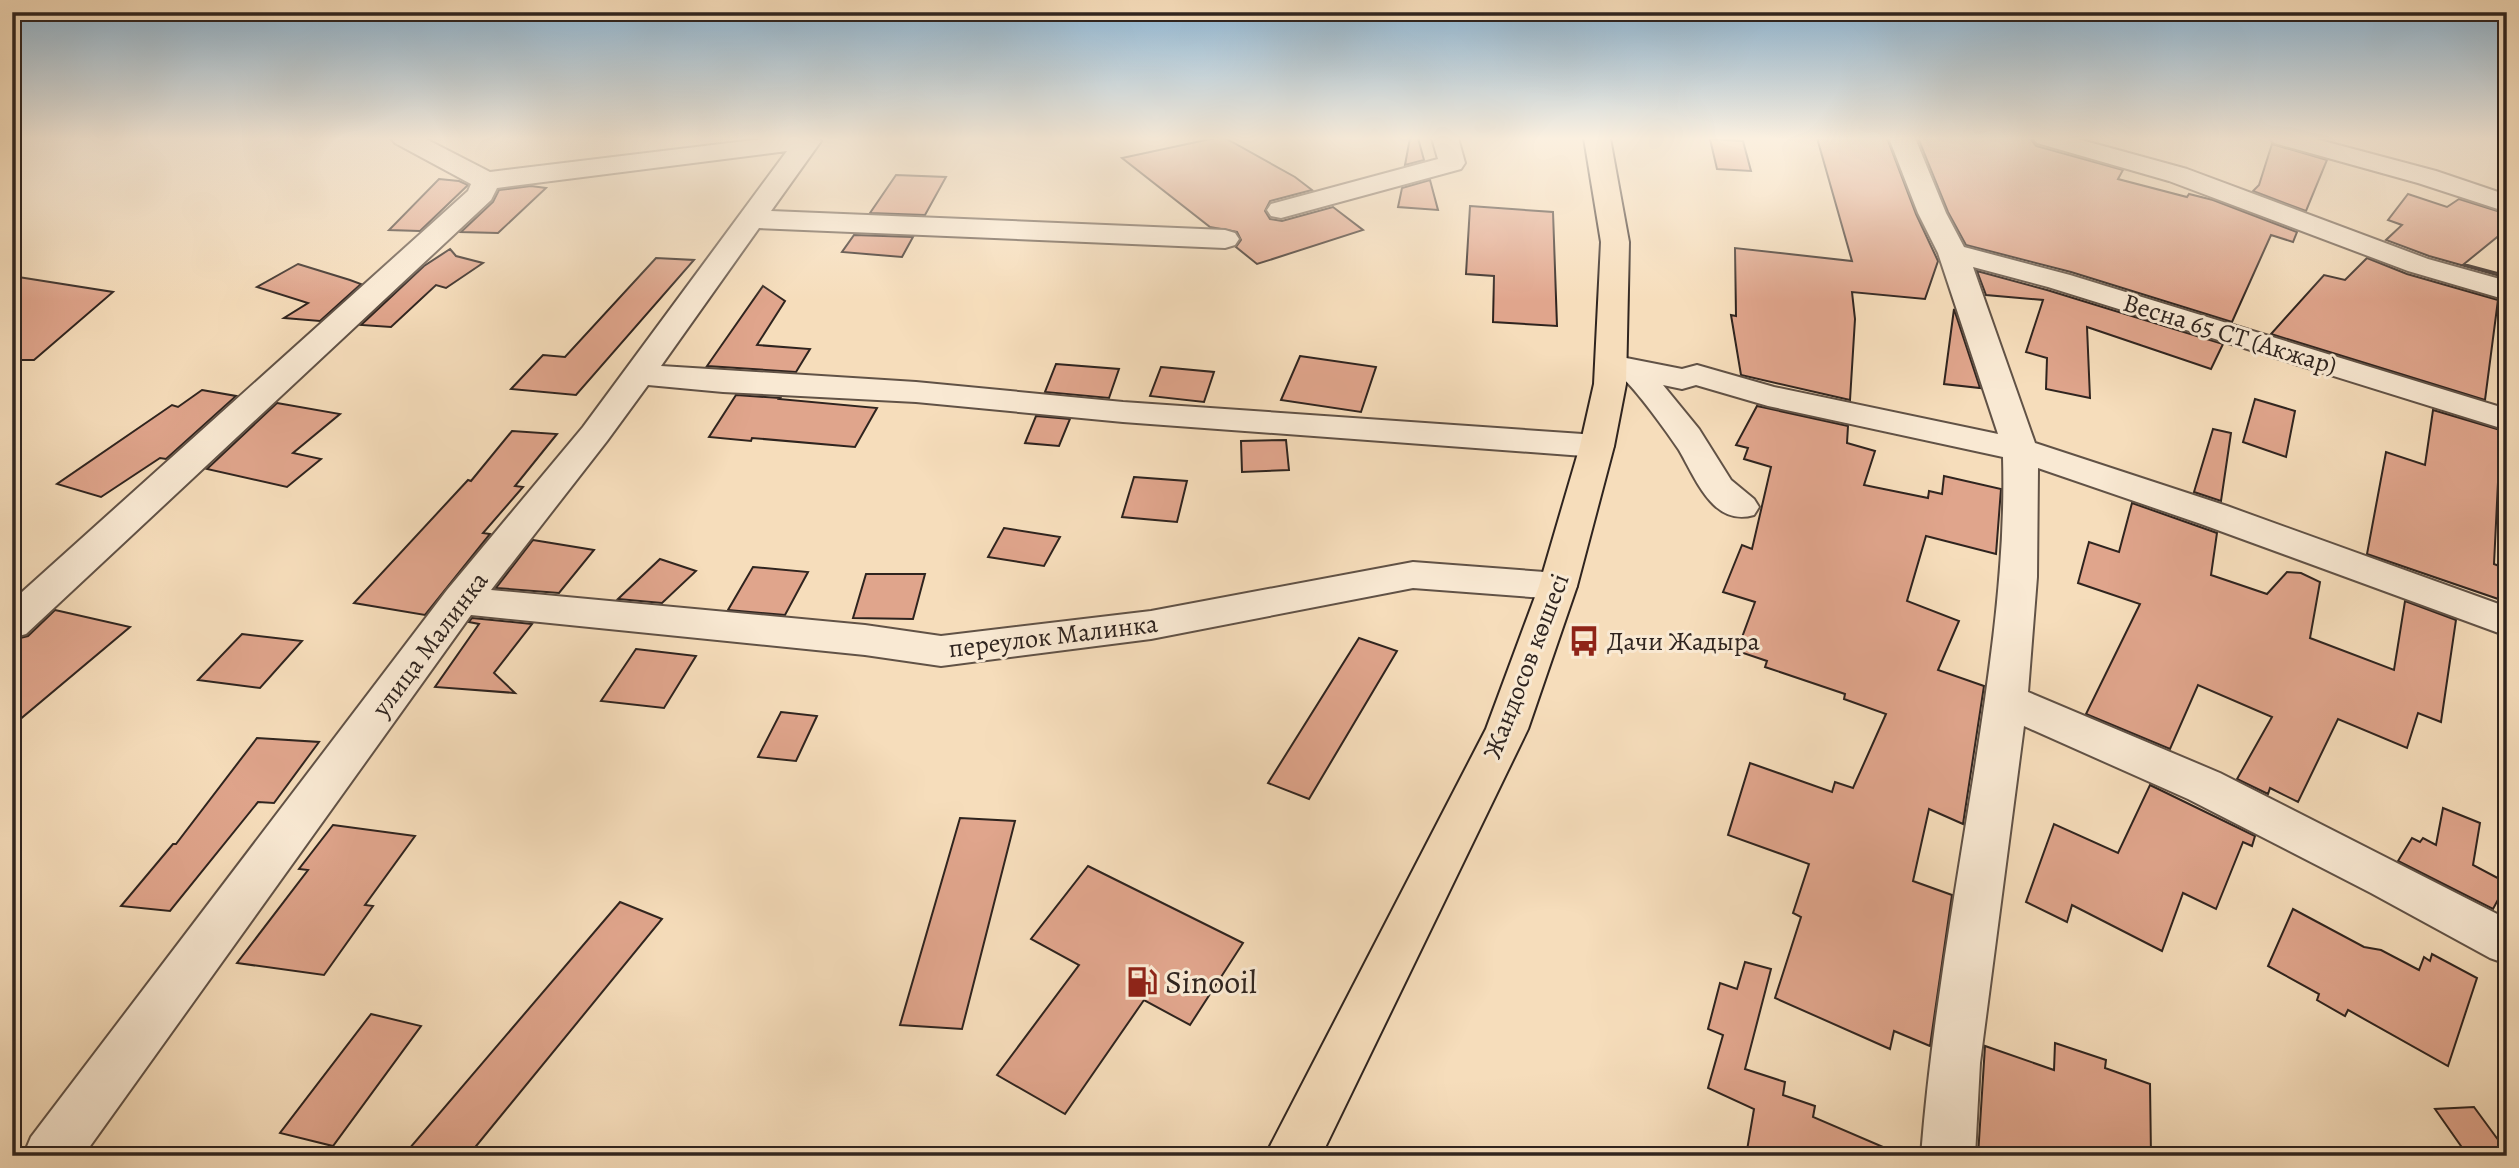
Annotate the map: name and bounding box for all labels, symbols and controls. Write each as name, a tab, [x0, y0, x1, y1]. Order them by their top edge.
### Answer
street label: Весна 65 СТ (Акжар)	[2119, 285, 2341, 383]
street label: улица Малинка	[363, 564, 496, 725]
street label: Жандосов көшесі	[1475, 568, 1577, 764]
street label: переулок Малинка	[946, 606, 1160, 666]
bus stop icon: Дачи Жадыра	[1567, 624, 1601, 658]
place label: Дачи Жадыра	[1607, 624, 1760, 659]
place label: Sinooil	[1165, 960, 1257, 1004]
fuel station icon: Sinooil	[1125, 965, 1159, 999]

